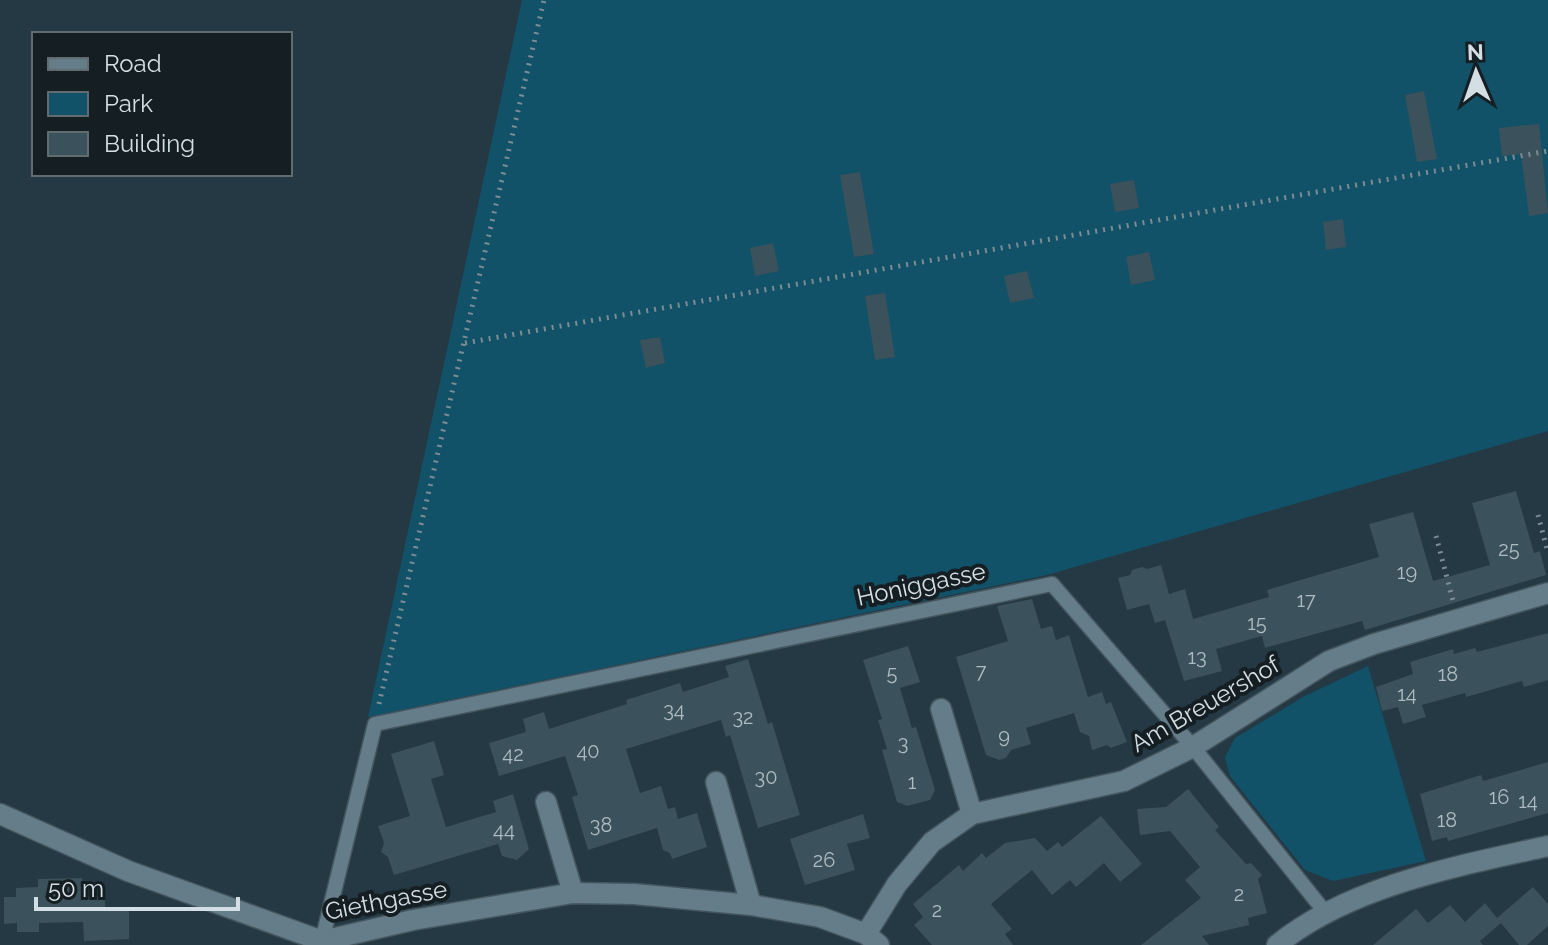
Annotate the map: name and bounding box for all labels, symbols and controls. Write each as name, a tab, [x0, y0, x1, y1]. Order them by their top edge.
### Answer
legend	[32, 32, 292, 176]
north arrow	[1436, 32, 1516, 112]
text: N	[1466, 39, 1484, 65]
text: Road	[104, 49, 162, 78]
text: Park	[104, 89, 153, 118]
text: Building	[104, 129, 195, 158]
house number: 25	[1498, 537, 1520, 561]
street label: Honiggasse	[854, 556, 988, 612]
house number: 19	[1397, 560, 1417, 584]
house number: 17	[1296, 588, 1316, 612]
house number: 15	[1247, 611, 1267, 635]
house number: 13	[1187, 645, 1207, 669]
street label: Am Breuershof	[1125, 649, 1285, 758]
house number: 7	[976, 659, 987, 683]
house number: 5	[887, 661, 898, 685]
house number: 18	[1438, 662, 1458, 686]
house number: 14	[1397, 682, 1417, 706]
house number: 34	[663, 698, 685, 722]
house number: 32	[732, 705, 754, 729]
house number: 9	[998, 724, 1010, 748]
house number: 3	[898, 731, 908, 755]
house number: 40	[576, 739, 600, 763]
house number: 42	[502, 742, 524, 766]
house number: 30	[755, 765, 777, 789]
house number: 1	[908, 770, 917, 794]
house number: 16	[1489, 785, 1509, 809]
house number: 14	[1518, 789, 1538, 813]
house number: 18	[1437, 808, 1457, 832]
house number: 38	[590, 813, 612, 837]
house number: 44	[493, 818, 515, 842]
house number: 26	[813, 848, 835, 872]
scale bar	[36, 861, 238, 911]
text: 50 m	[48, 874, 104, 903]
street label: Giethgasse	[323, 874, 449, 926]
house number: 2	[1234, 882, 1244, 906]
house number: 2	[932, 898, 942, 922]

